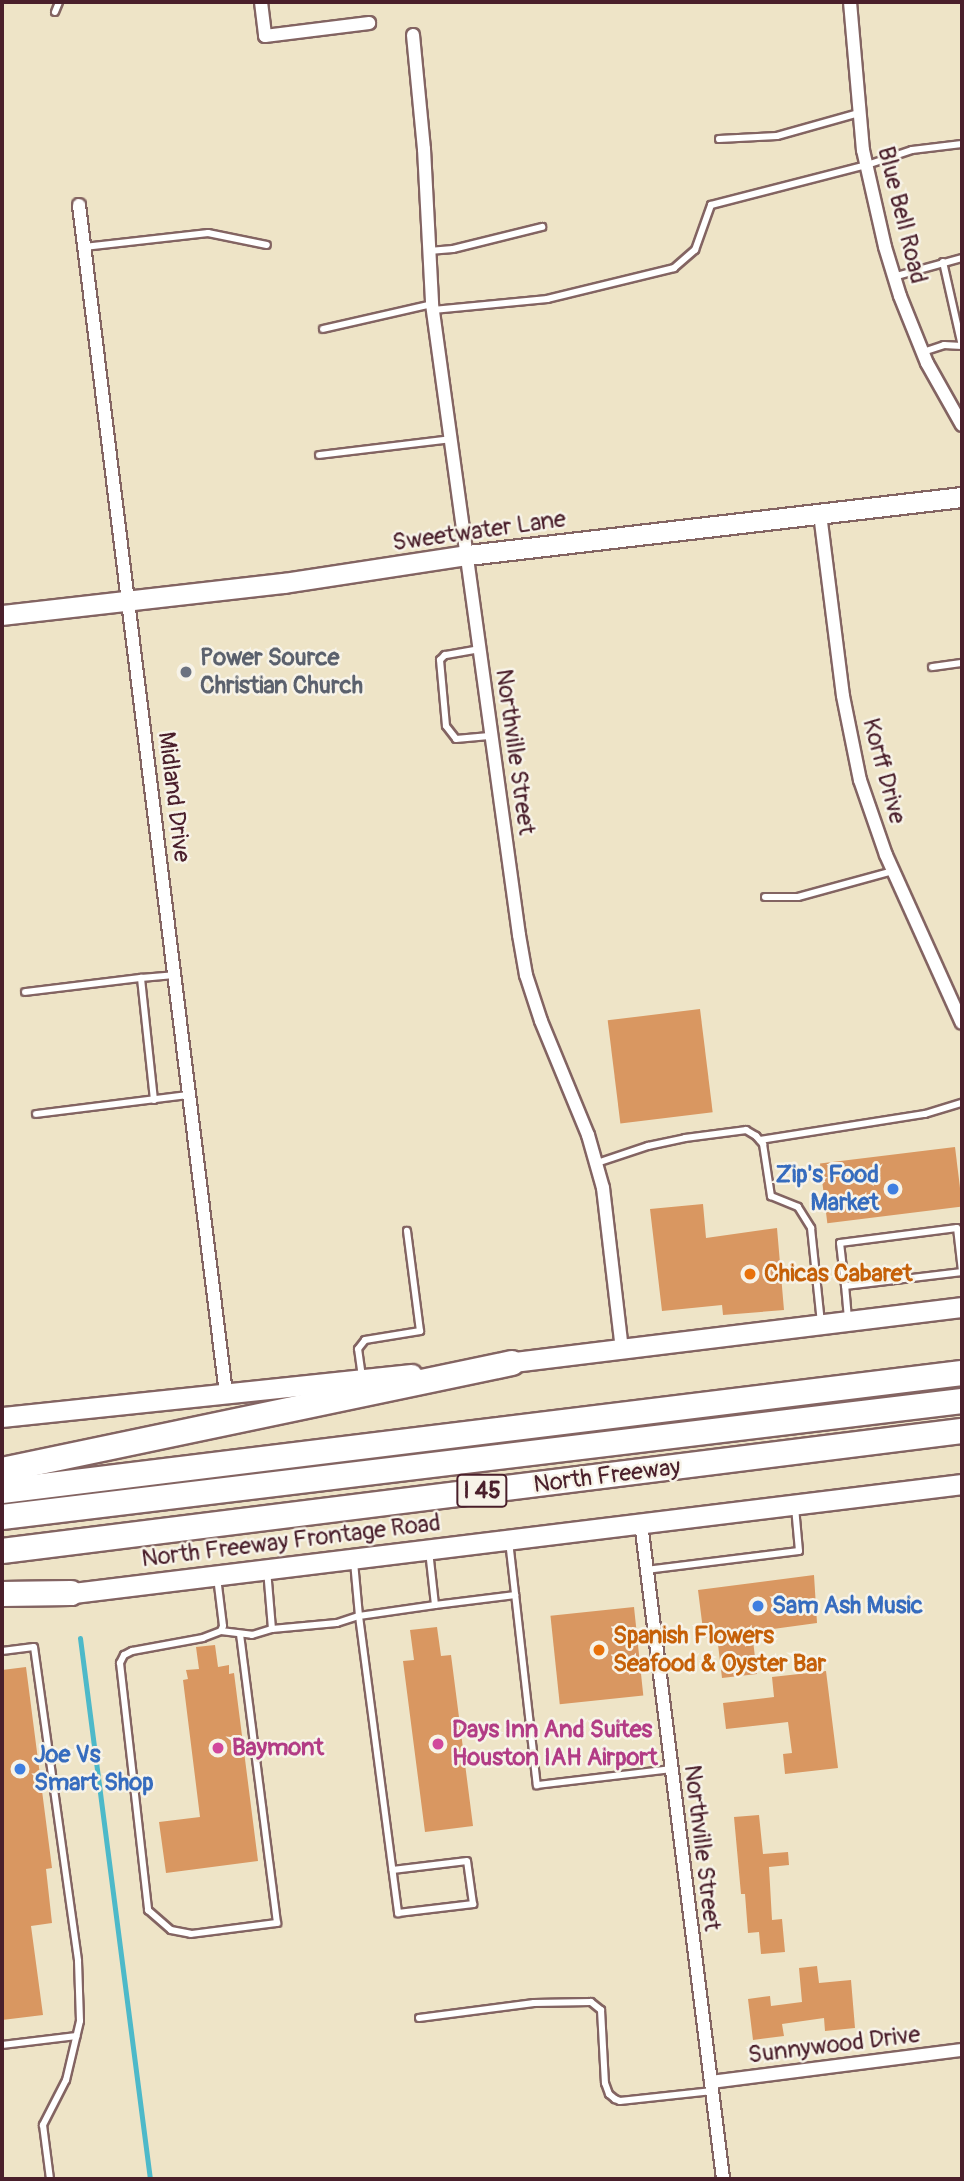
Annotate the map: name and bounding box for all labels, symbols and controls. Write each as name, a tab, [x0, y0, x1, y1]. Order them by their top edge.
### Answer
street label: Blue Bell Road	[871, 144, 933, 286]
street label: Sweetwater Lane	[390, 505, 568, 557]
place label: Power Source Christian Church	[200, 644, 363, 700]
marker: Power Source Christian Church	[178, 664, 194, 680]
street label: Northville Street	[489, 667, 541, 837]
street label: Korff Drive	[856, 715, 912, 827]
street label: Midland Drive	[152, 730, 196, 864]
place label: Zip's Food Market	[776, 1161, 879, 1217]
marker: Zip's Food Market	[885, 1181, 901, 1197]
place label: Chicas Cabaret	[764, 1260, 912, 1288]
marker: Chicas Cabaret	[742, 1266, 758, 1282]
street label: North Freeway	[532, 1453, 682, 1499]
road number: I 45	[456, 1472, 508, 1510]
street label: North Freeway Frontage Road	[140, 1508, 442, 1574]
place label: Sam Ash Music	[772, 1592, 923, 1620]
marker: Sam Ash Music	[750, 1598, 766, 1614]
place label: Spanish Flowers Seafood & Oyster Bar	[613, 1622, 826, 1678]
marker: Spanish Flowers Seafood & Oyster Bar	[591, 1642, 607, 1658]
place label: Days Inn And Suites Houston IAH Airport	[452, 1716, 658, 1772]
place label: Baymont	[232, 1734, 324, 1762]
marker: Days Inn And Suites Houston IAH Airport	[430, 1736, 446, 1752]
marker: Baymont	[210, 1740, 226, 1756]
place label: Joe Vs Smart Shop	[34, 1741, 154, 1797]
marker: Joe Vs Smart Shop	[12, 1761, 28, 1777]
street label: Northville Street	[678, 1763, 726, 1933]
street label: Sunnywood Drive	[746, 2020, 922, 2070]

